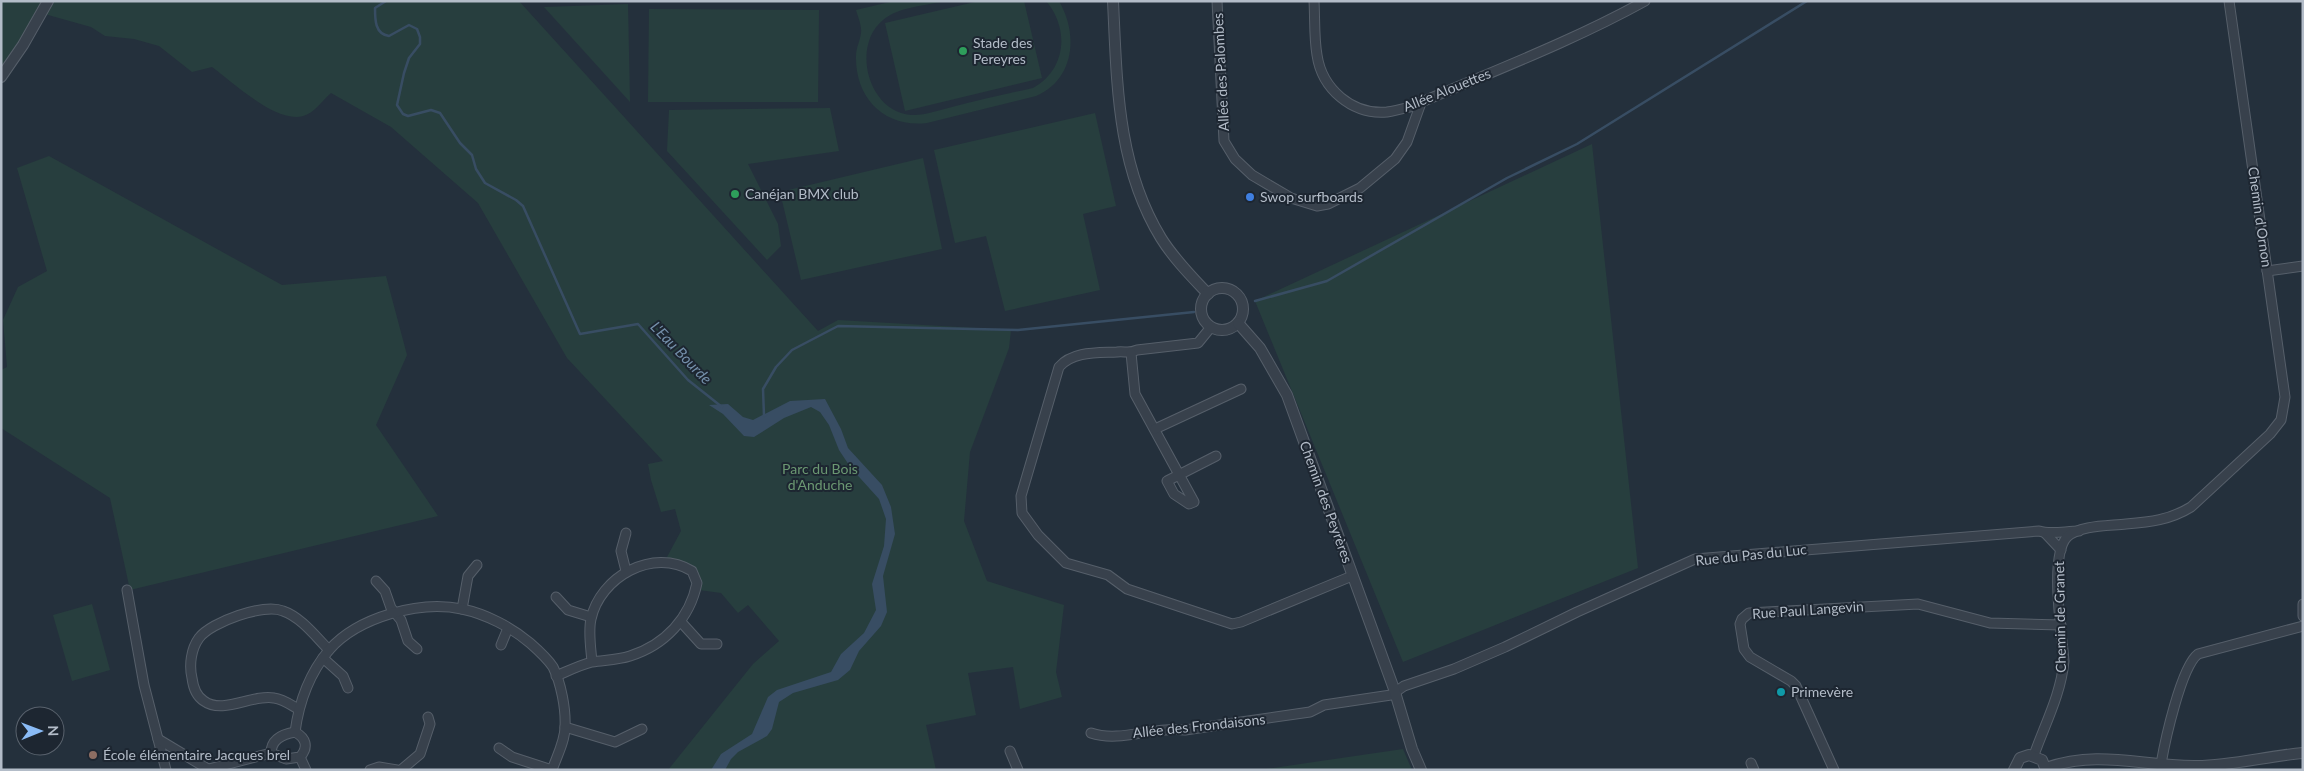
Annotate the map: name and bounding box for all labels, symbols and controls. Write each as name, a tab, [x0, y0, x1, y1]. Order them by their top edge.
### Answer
street label: Allée des Palombes	[1209, 12, 1232, 132]
place label: Stade des Pereyres	[973, 34, 1032, 67]
marker: Stade des Pereyres	[957, 45, 969, 57]
street label: Allée Alouettes	[1401, 64, 1493, 115]
street label: Chemin d'Ornon	[2245, 166, 2276, 268]
place label: Canéjan BMX club	[745, 185, 859, 202]
marker: Canéjan BMX club	[729, 188, 741, 200]
place label: Swop surfboards	[1260, 188, 1363, 205]
marker: Swop surfboards	[1244, 191, 1256, 203]
water label: L'Eau Bourde	[647, 317, 716, 387]
street label: Chemin des Peyrères	[1296, 438, 1356, 565]
park label: Parc du Bois d'Anduche	[782, 460, 858, 493]
street label: Rue du Pas du Luc	[1694, 540, 1808, 569]
street label: Chemin de Granet	[2050, 561, 2069, 673]
street label: Rue Paul Langevin	[1752, 597, 1864, 622]
place label: Primevère	[1791, 683, 1853, 700]
marker: Primevère	[1775, 686, 1787, 698]
north arrow	[15, 706, 65, 756]
street label: Allée des Frondaisons	[1132, 710, 1266, 741]
text: N	[45, 725, 62, 736]
place label: École élémentaire Jacques brel	[103, 746, 290, 763]
marker: École élémentaire Jacques brel	[87, 749, 99, 761]

